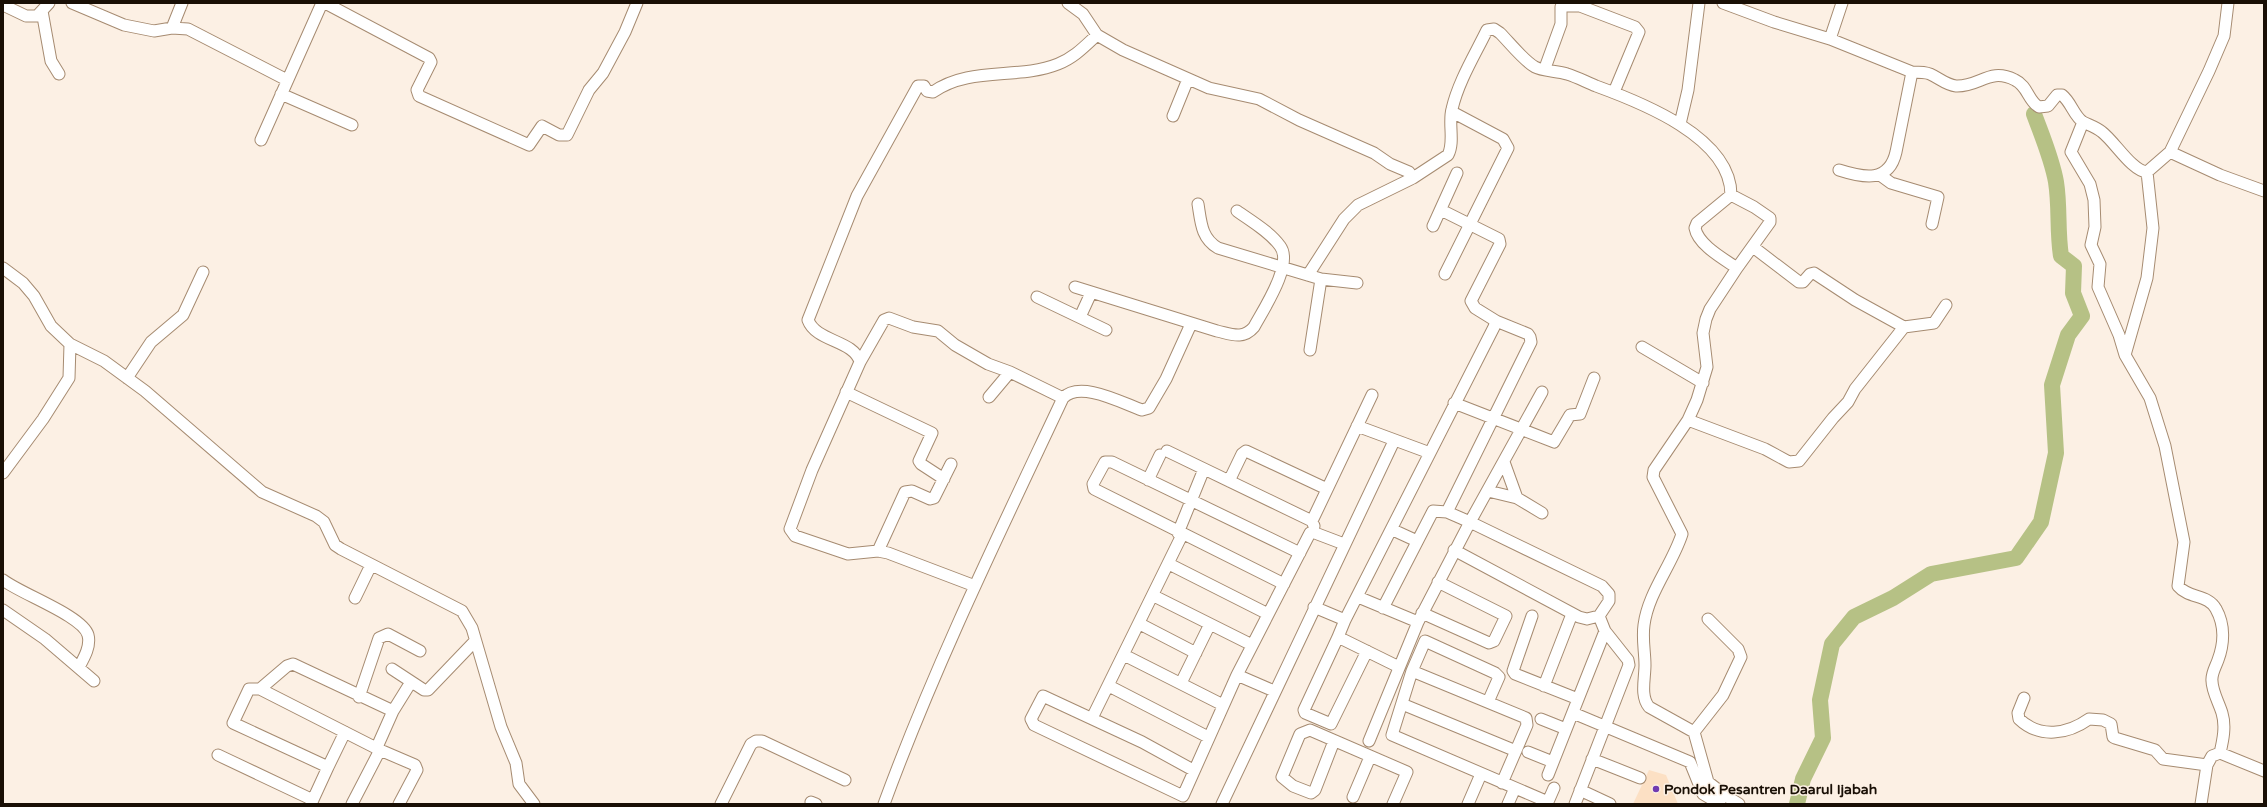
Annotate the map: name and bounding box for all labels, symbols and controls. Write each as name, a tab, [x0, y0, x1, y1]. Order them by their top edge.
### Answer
place label: Pondok Pesantren Daarul Ijabah	[1664, 781, 1877, 798]
marker: Pondok Pesantren Daarul Ijabah	[1651, 784, 1661, 794]

